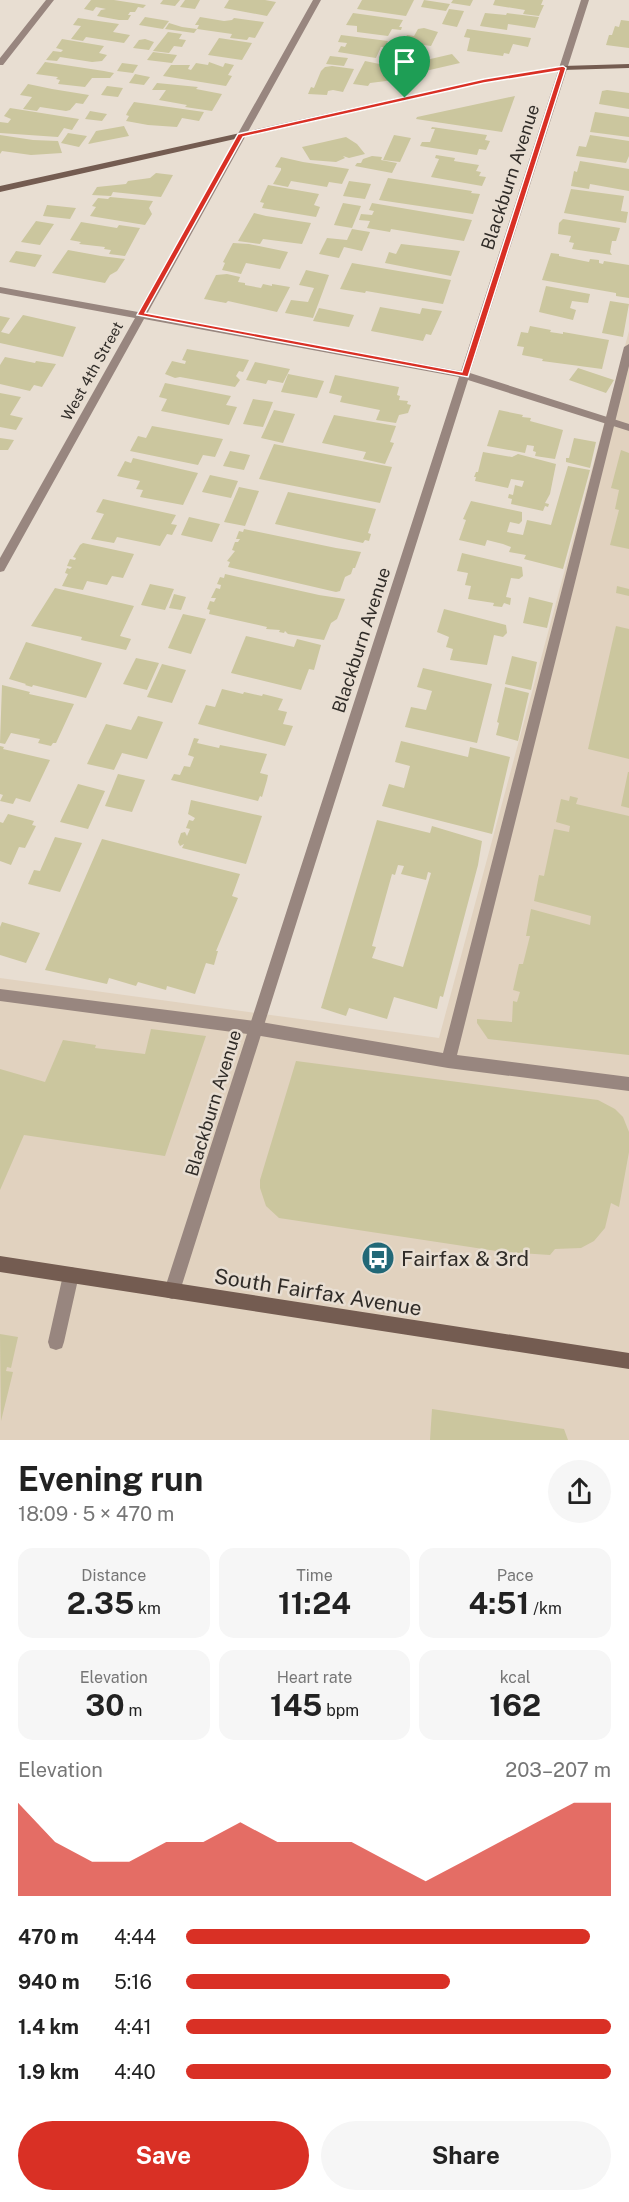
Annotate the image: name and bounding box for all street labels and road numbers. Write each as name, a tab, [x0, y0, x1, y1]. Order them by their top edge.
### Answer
street label: Blackburn Avenue	[477, 101, 543, 253]
street label: West 4th Street	[58, 318, 126, 423]
street label: Blackburn Avenue	[328, 564, 394, 716]
street label: Blackburn Avenue	[181, 1027, 245, 1179]
street label: South Fairfax Avenue	[212, 1263, 424, 1321]

